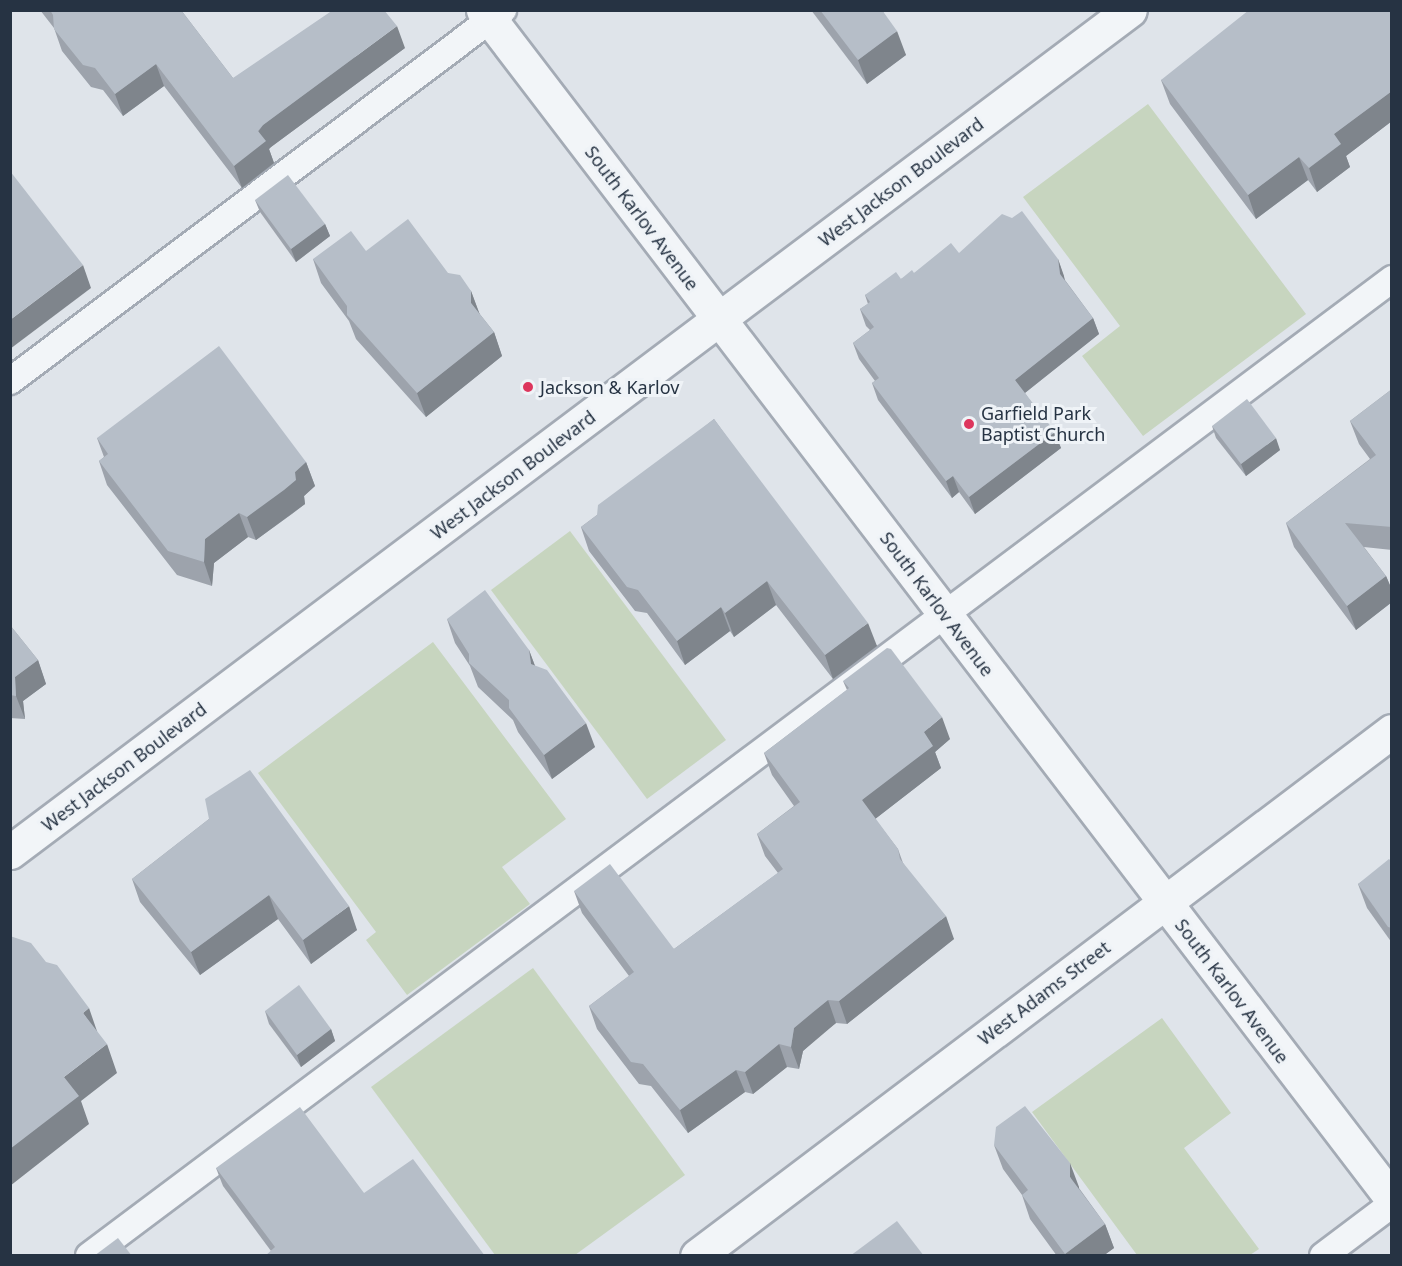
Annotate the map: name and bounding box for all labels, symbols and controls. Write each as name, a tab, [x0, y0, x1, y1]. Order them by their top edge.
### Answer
street label: West Jackson Boulevard	[814, 113, 988, 251]
street label: South Karlov Avenue	[581, 142, 703, 294]
place label: Jackson & Karlov	[540, 376, 679, 398]
marker: Jackson & Karlov	[521, 380, 535, 394]
place label: Garfield Park Baptist Church	[981, 403, 1105, 446]
street label: West Jackson Boulevard	[426, 406, 600, 544]
marker: Garfield Park Baptist Church	[962, 417, 976, 431]
street label: South Karlov Avenue	[876, 528, 998, 680]
street label: West Jackson Boulevard	[37, 698, 211, 836]
street label: South Karlov Avenue	[1171, 915, 1293, 1067]
street label: West Adams Street	[974, 936, 1114, 1050]

